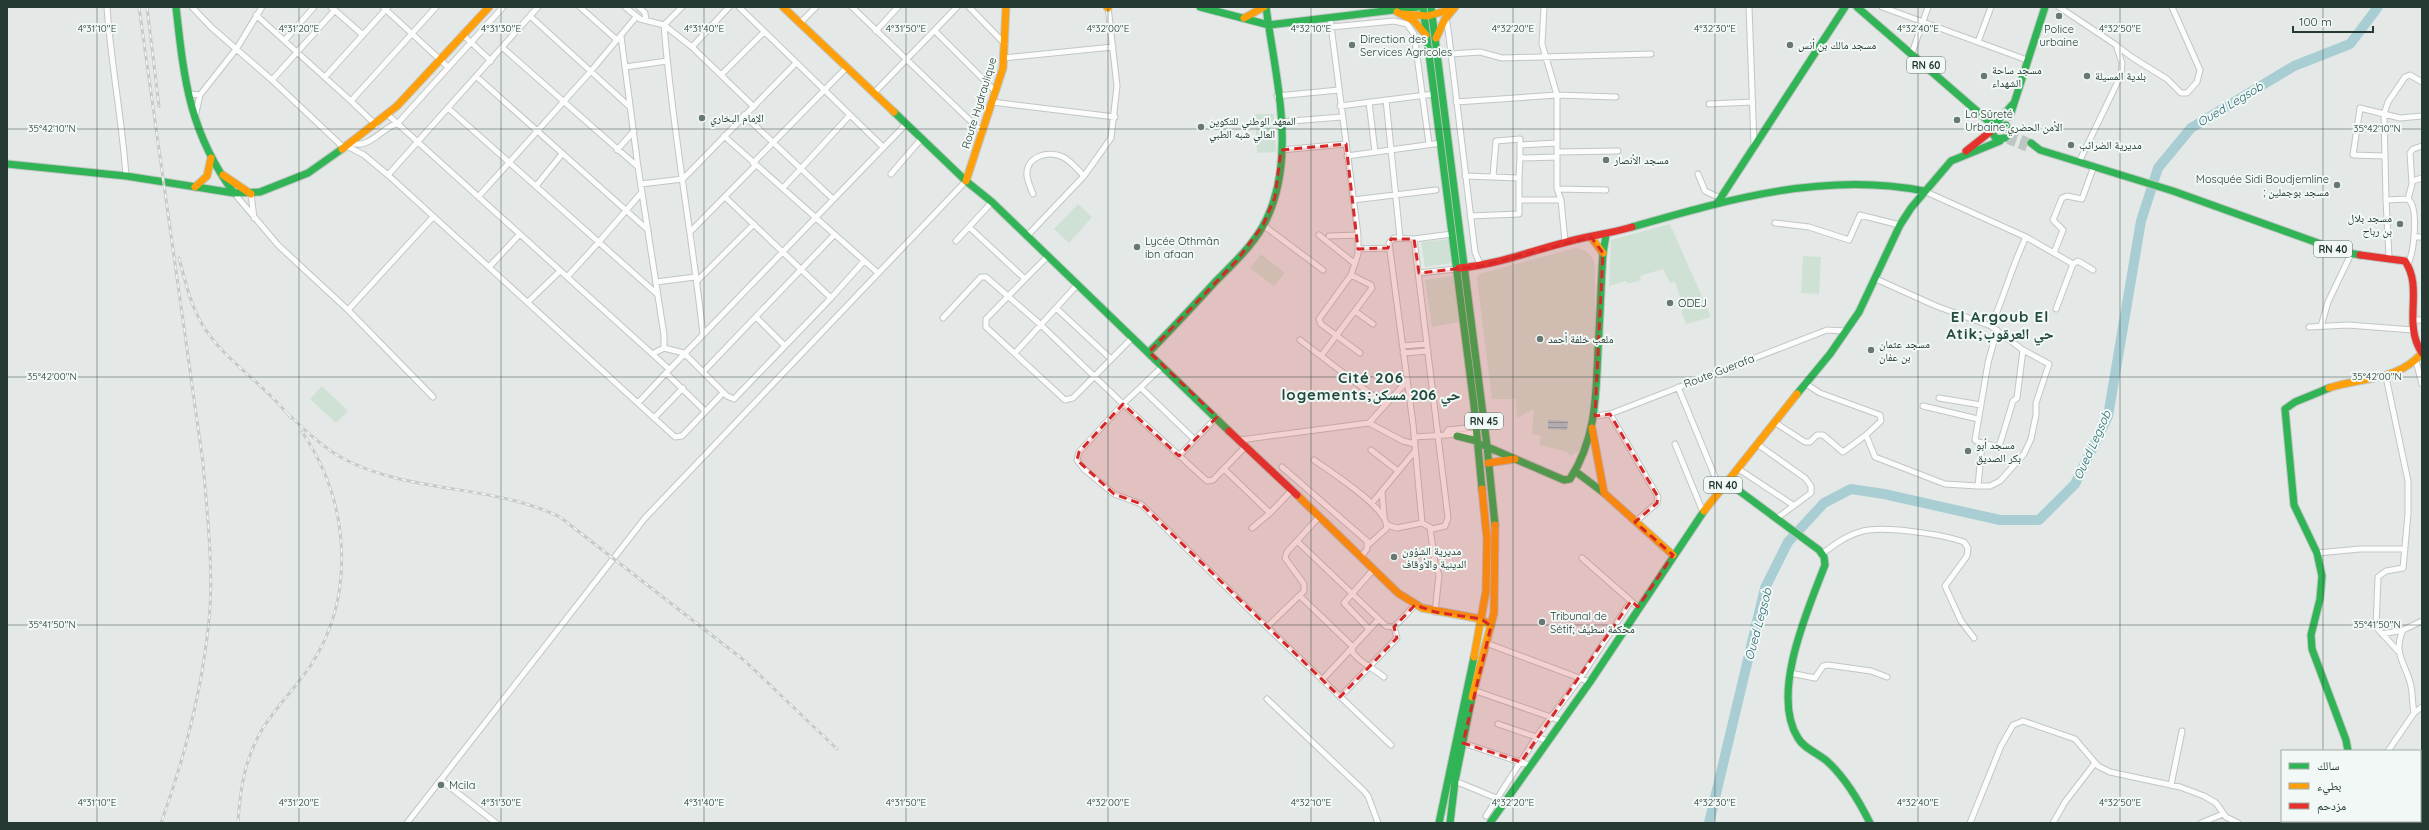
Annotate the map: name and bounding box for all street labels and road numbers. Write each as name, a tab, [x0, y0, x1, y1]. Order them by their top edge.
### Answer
street label: Route Hydraulique	[958, 56, 1000, 150]
road number: RN 60	[1907, 57, 1945, 73]
road number: RN 40	[2314, 241, 2352, 257]
street label: Route Guerafa	[1682, 351, 1756, 391]
road number: RN 45	[1465, 413, 1503, 429]
road number: RN 40	[1704, 477, 1742, 493]

